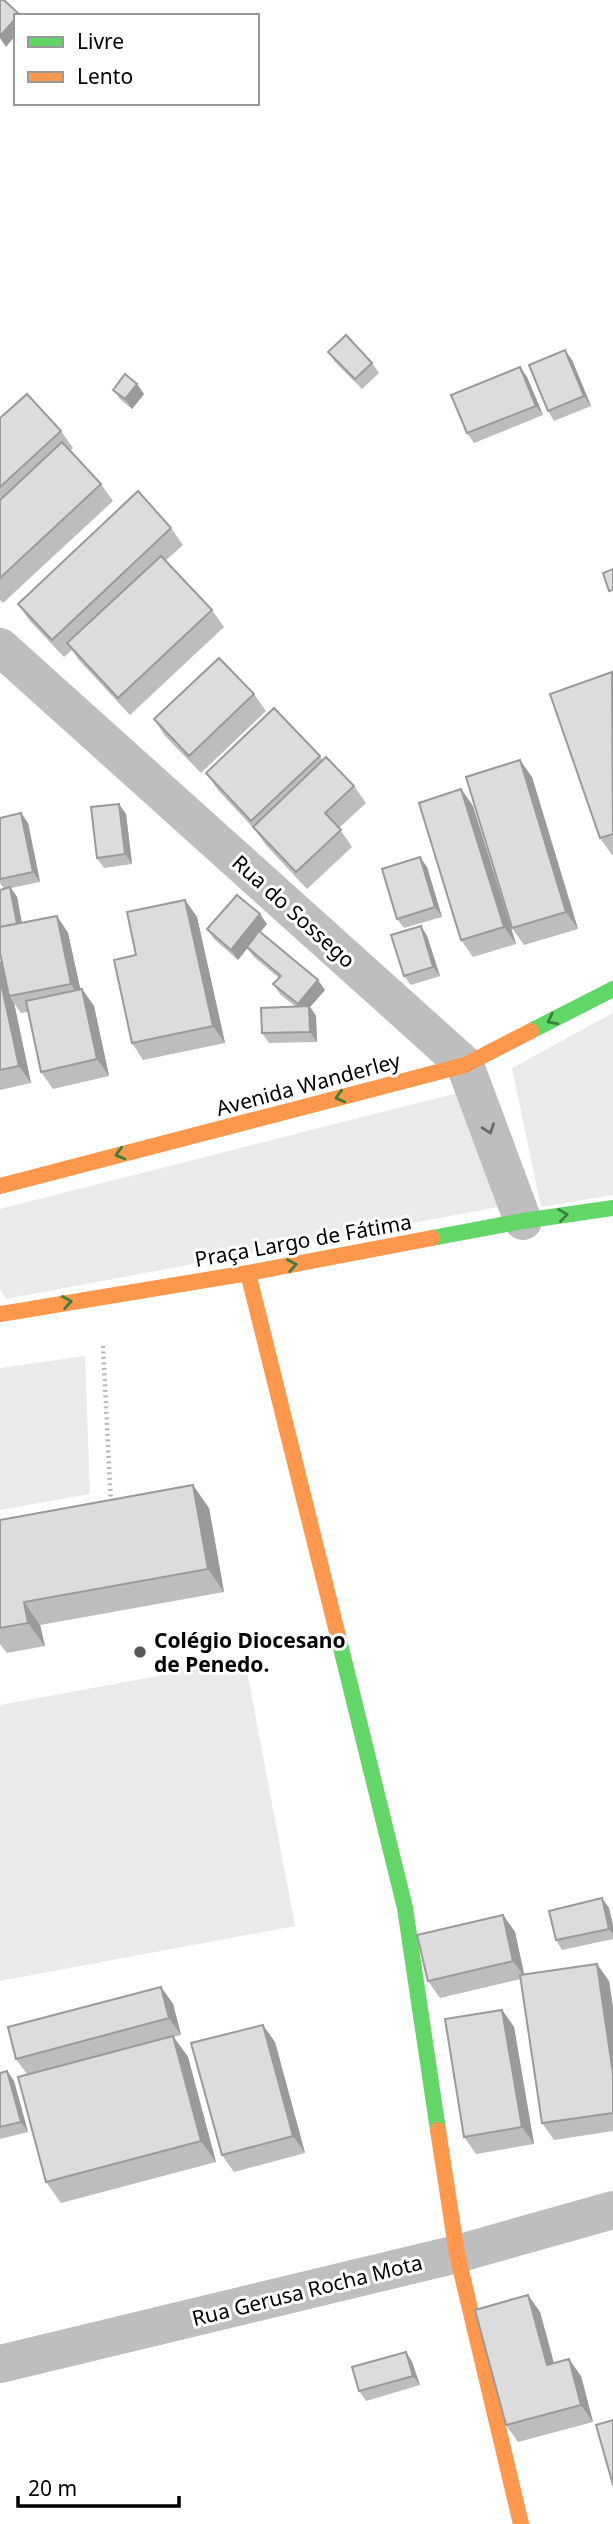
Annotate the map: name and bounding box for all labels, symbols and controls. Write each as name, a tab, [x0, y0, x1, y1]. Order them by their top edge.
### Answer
legend	[14, 14, 259, 105]
text: Livre	[77, 27, 124, 55]
text: Lento	[77, 62, 133, 90]
street label: Rua do Sossego	[227, 848, 361, 974]
one-way arrow	[547, 1011, 559, 1025]
street label: Avenida Wanderley	[213, 1046, 403, 1122]
one-way arrow	[334, 1089, 346, 1103]
one-way arrow	[481, 1122, 495, 1134]
one-way arrow	[114, 1146, 126, 1161]
street label: Praça Largo de Fátima	[192, 1207, 414, 1273]
one-way arrow	[558, 1208, 569, 1223]
one-way arrow	[286, 1258, 298, 1273]
one-way arrow	[61, 1295, 73, 1310]
place label: Colégio Diocesano de Penedo.	[154, 1626, 346, 1678]
marker: Colégio Diocesano de Penedo.	[132, 1644, 148, 1660]
street label: Rua Gerusa Rocha Mota	[189, 2248, 425, 2332]
scale bar	[18, 2464, 178, 2508]
text: 20 m	[28, 2474, 77, 2502]

